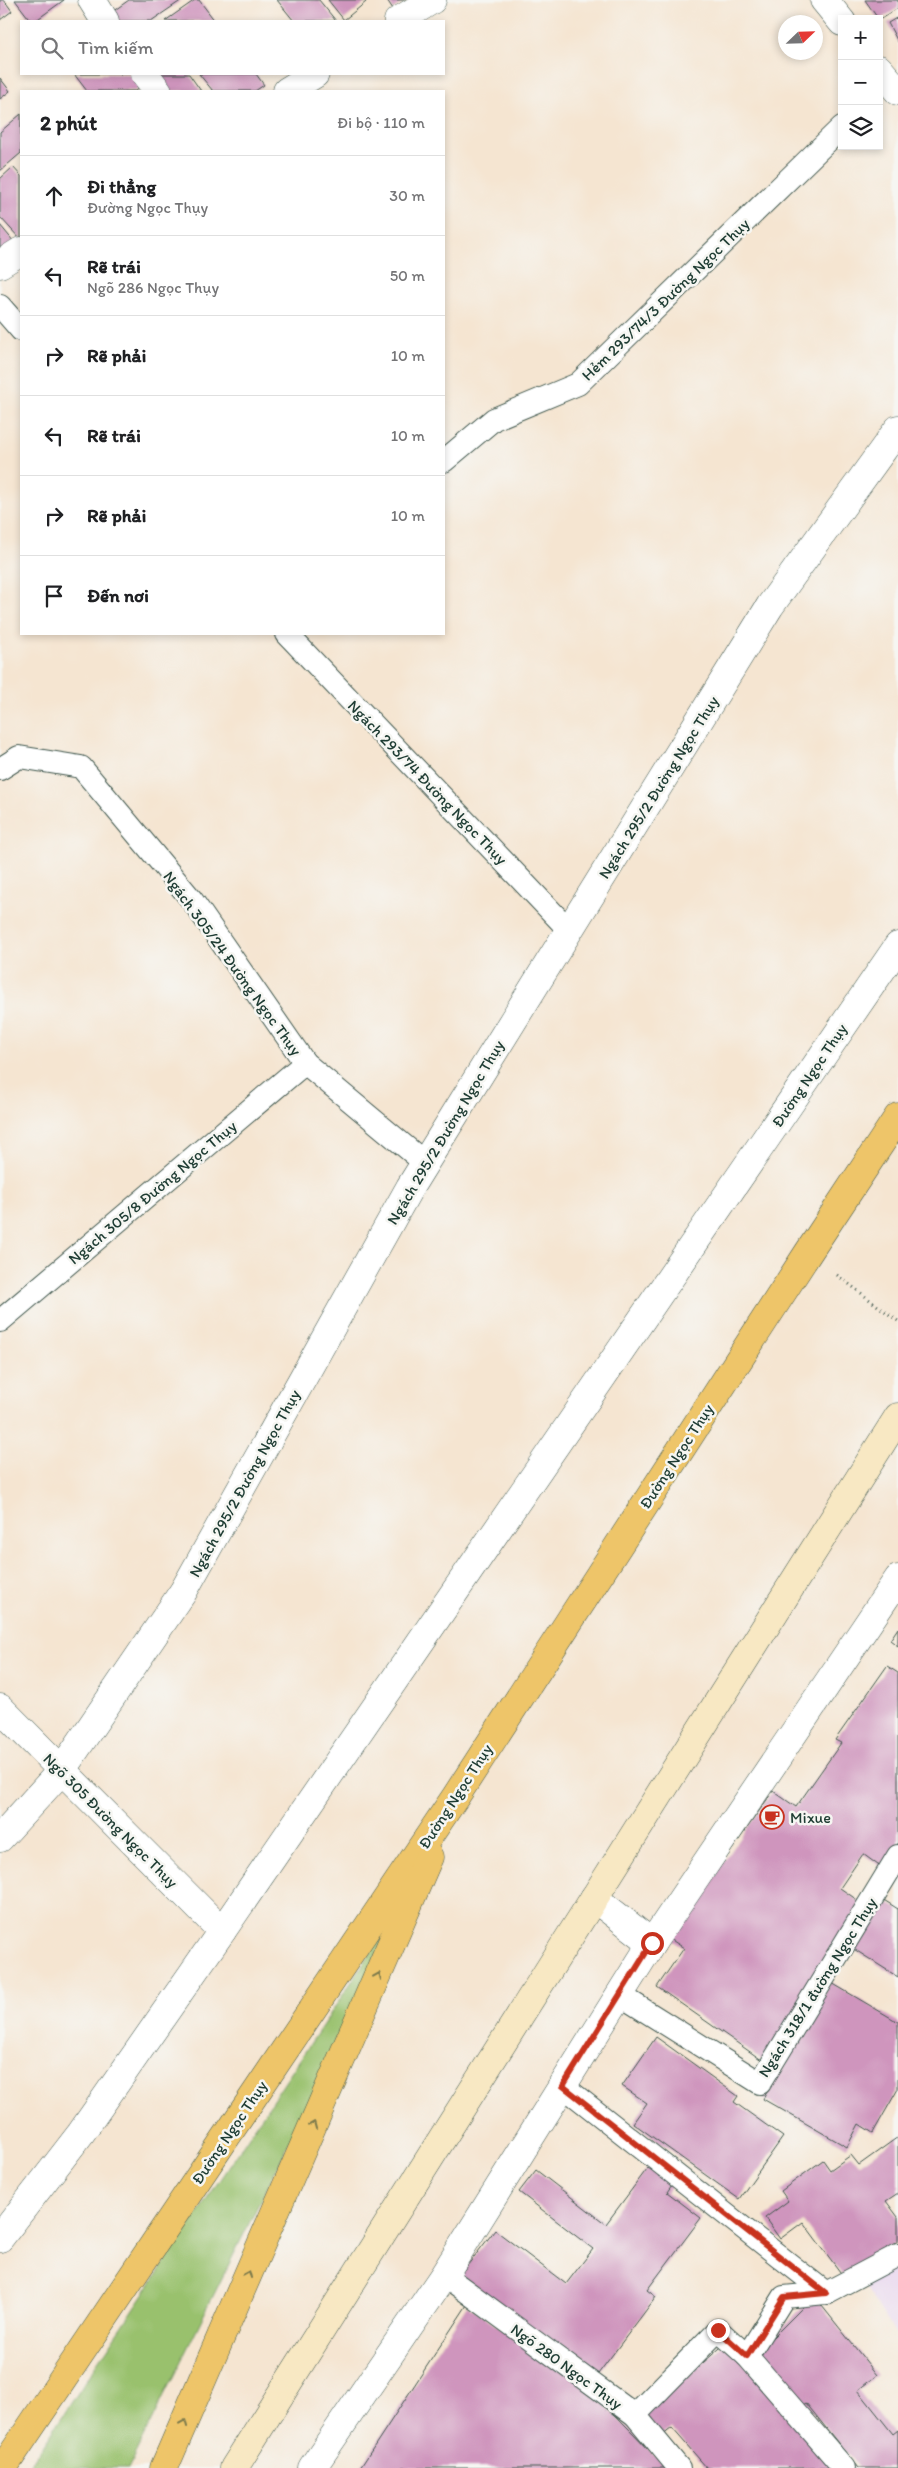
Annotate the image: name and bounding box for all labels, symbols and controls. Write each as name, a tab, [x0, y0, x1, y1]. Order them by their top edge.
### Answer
north arrow	[778, 15, 823, 60]
map controls	[838, 15, 883, 150]
button: +	[838, 15, 883, 60]
search box	[20, 20, 445, 75]
icon: search	[38, 34, 66, 62]
text: Tìm kiếm	[78, 36, 153, 59]
button: −	[838, 60, 883, 105]
button: layers	[838, 105, 883, 150]
text: 2 phút	[40, 110, 97, 135]
text: Đi bộ · 110 m	[337, 113, 425, 132]
text: Đi thẳng	[87, 175, 156, 198]
icon: ahead	[40, 182, 68, 210]
text: 30 m	[389, 186, 425, 205]
text: Đường Ngọc Thụy	[87, 198, 208, 217]
street label: Hẻm 293/74/3 Đường Ngọc Thụy	[578, 214, 753, 385]
text: Rẽ trái	[87, 255, 141, 278]
icon: left	[40, 262, 68, 290]
text: 50 m	[390, 266, 425, 285]
text: Ngõ 286 Ngọc Thụy	[87, 278, 219, 297]
icon: right	[40, 342, 68, 370]
text: Rẽ phải	[87, 344, 146, 367]
text: 10 m	[391, 346, 425, 365]
icon: left	[40, 422, 68, 450]
text: Rẽ trái	[87, 424, 141, 447]
text: 10 m	[391, 426, 425, 445]
icon: right	[40, 502, 68, 530]
text: Rẽ phải	[87, 504, 146, 527]
text: 10 m	[391, 506, 425, 525]
icon: arrive	[40, 582, 68, 610]
text: Đến nơi	[87, 584, 149, 607]
street label: Ngách 295/2 Đường Ngọc Thụy	[594, 692, 723, 882]
street label: Ngách 293/74 Đường Ngọc Thụy	[344, 696, 512, 869]
street label: Ngách 305/24 Đường Ngọc Thụy	[159, 867, 306, 1060]
street label: Đường Ngọc Thụy	[768, 1019, 851, 1131]
street label: Ngách 295/2 Đường Ngọc Thụy	[383, 1036, 508, 1228]
street label: Ngách 305/8 Đường Ngọc Thụy	[64, 1116, 241, 1268]
street label: Ngách 295/2 Đường Ngọc Thụy	[185, 1386, 304, 1580]
street label: Đường Ngọc Thụy	[635, 1400, 718, 1512]
street label: Đường Ngọc Thụy	[414, 1740, 497, 1852]
street label: Ngõ 305 Đường Ngọc Thụy	[39, 1749, 182, 1892]
cafe icon: Mixue	[759, 1804, 785, 1830]
place label: Mixue	[790, 1808, 831, 1827]
street label: Ngách 318/1 đường Ngọc Thụy	[754, 1893, 881, 2081]
route start	[641, 1932, 664, 1955]
one-way arrow	[371, 1972, 382, 1981]
street label: Đường Ngọc Thụy	[188, 2076, 271, 2188]
one-way arrow	[307, 2121, 318, 2130]
one-way arrow	[242, 2270, 253, 2279]
route end	[707, 2319, 730, 2342]
street label: Ngõ 280 Ngọc Thụy	[507, 2320, 627, 2414]
one-way arrow	[177, 2419, 188, 2428]

